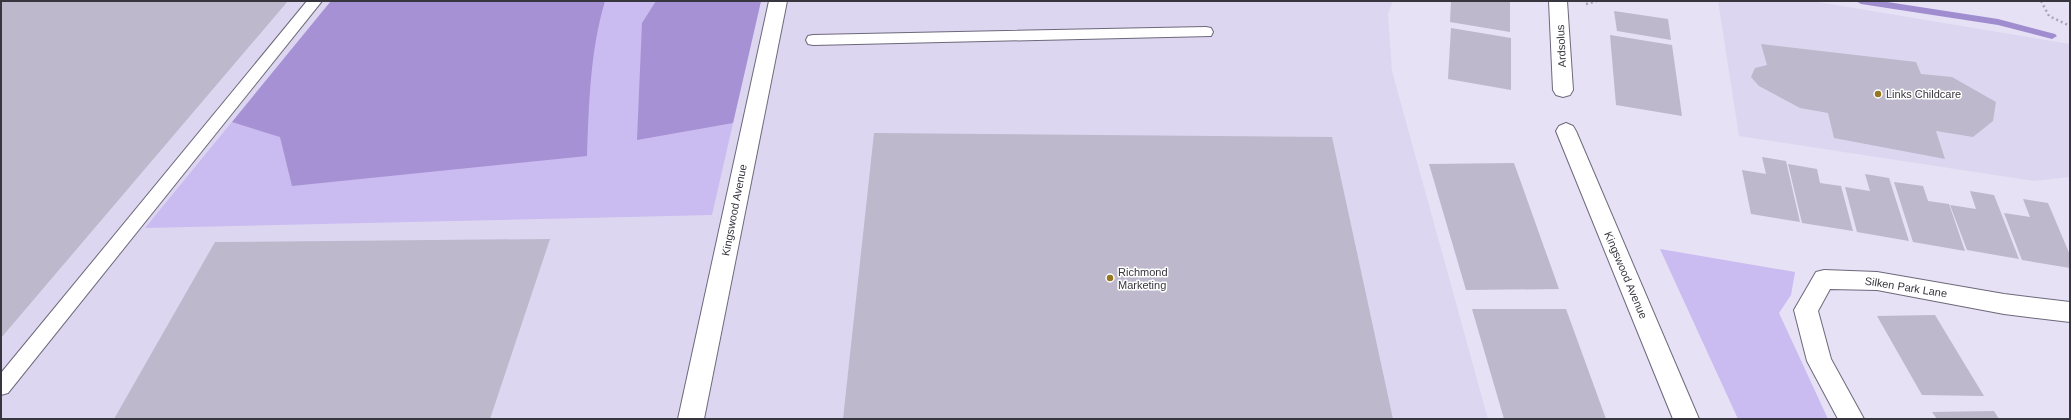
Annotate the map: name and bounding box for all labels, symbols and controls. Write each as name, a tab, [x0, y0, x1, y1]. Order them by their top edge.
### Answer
street label: Ardsolus	[1554, 24, 1568, 68]
place label: Links Childcare	[1886, 88, 1961, 100]
marker: Links Childcare	[1873, 89, 1883, 99]
street label: Kingswood Avenue	[719, 163, 749, 257]
street label: Kingswood Avenue	[1602, 230, 1650, 320]
place label: Richmond Marketing	[1118, 266, 1168, 291]
marker: Richmond Marketing	[1105, 273, 1115, 283]
street label: Silken Park Lane	[1864, 275, 1948, 299]

